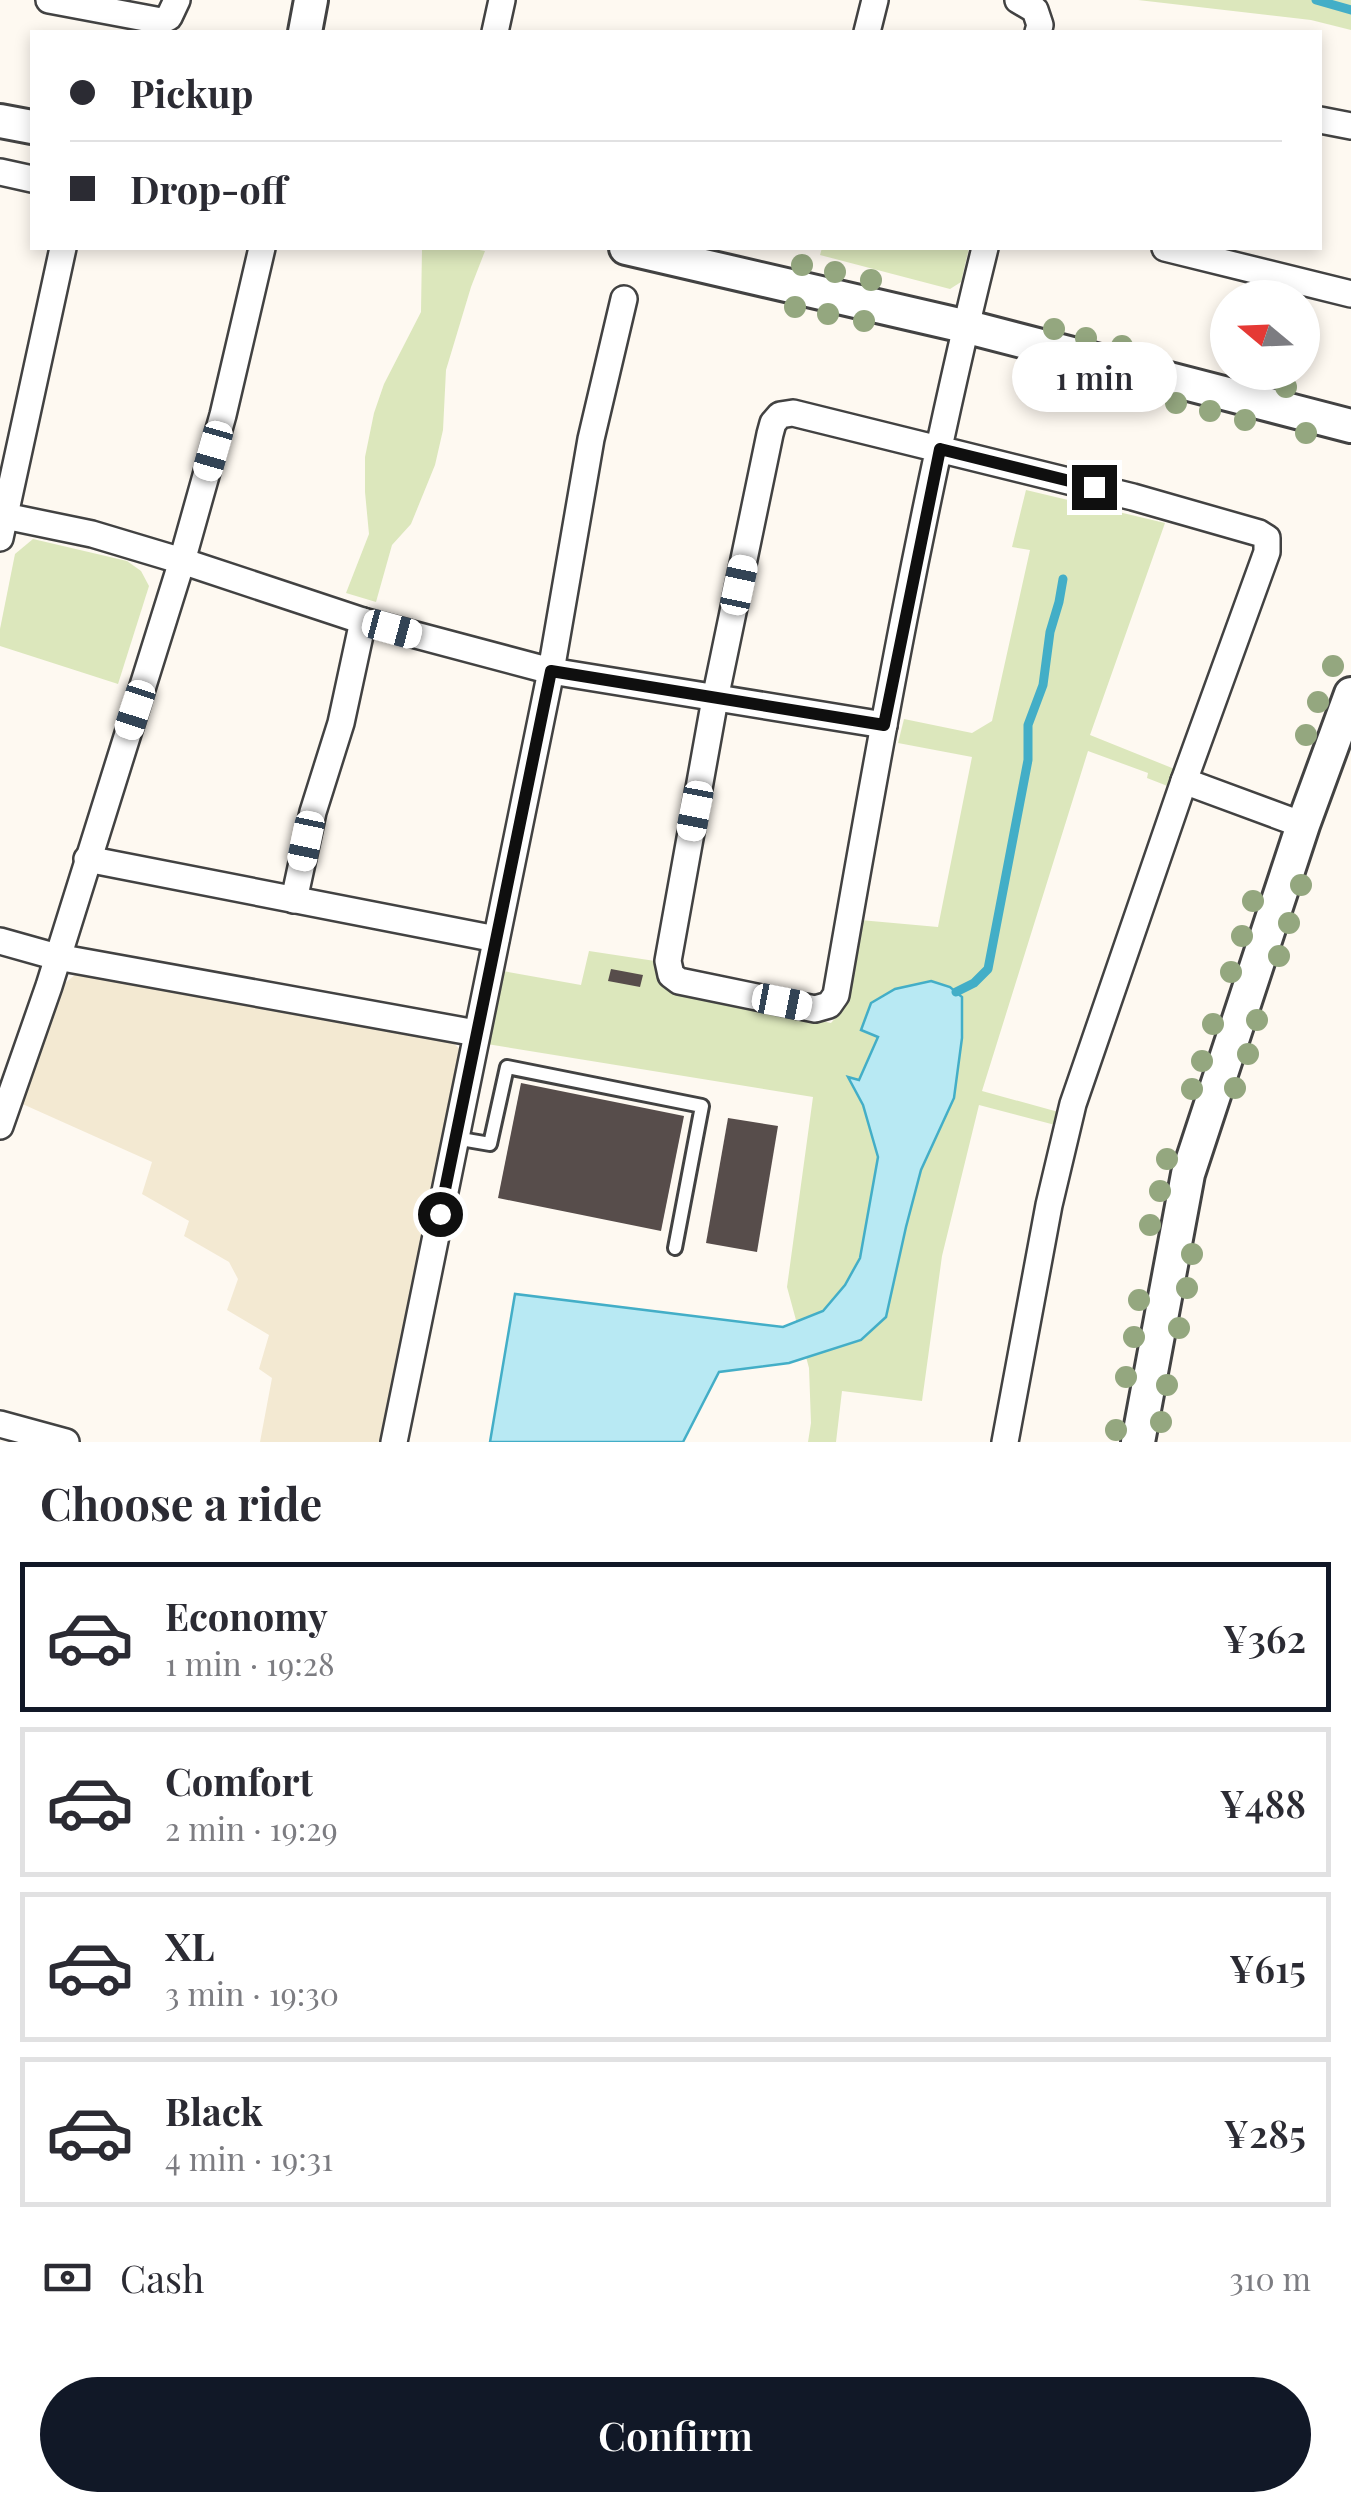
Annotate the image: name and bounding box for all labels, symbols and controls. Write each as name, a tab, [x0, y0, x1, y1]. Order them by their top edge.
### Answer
text: Pickup	[130, 67, 253, 118]
text: Drop-off	[130, 163, 287, 214]
north arrow	[1210, 280, 1320, 390]
map controls	[1210, 280, 1320, 390]
callout: 1 min	[1012, 342, 1176, 412]
text: 1 min	[1056, 355, 1133, 398]
car	[190, 418, 236, 484]
route end	[1072, 465, 1117, 510]
car	[718, 553, 760, 617]
car	[359, 607, 425, 651]
car	[111, 677, 159, 743]
car	[675, 779, 715, 843]
car	[285, 809, 327, 873]
car	[750, 982, 814, 1022]
route start	[418, 1192, 463, 1237]
text: Choose a ride	[40, 1472, 322, 1532]
text: Economy	[165, 1590, 328, 1641]
icon: car	[45, 1592, 135, 1682]
text: ¥362	[1222, 1612, 1306, 1663]
text: 1 min · 19:28	[165, 1641, 335, 1684]
text: Comfort	[165, 1755, 313, 1806]
icon: car	[45, 1757, 135, 1847]
text: ¥488	[1219, 1777, 1306, 1828]
text: 2 min · 19:29	[165, 1806, 338, 1849]
text: XL	[165, 1920, 214, 1971]
icon: car	[45, 1922, 135, 2012]
text: ¥615	[1229, 1942, 1306, 1993]
text: 3 min · 19:30	[165, 1971, 339, 2014]
text: Black	[165, 2085, 263, 2136]
icon: car	[45, 2087, 135, 2177]
text: ¥285	[1224, 2107, 1306, 2158]
text: 4 min · 19:31	[165, 2136, 333, 2179]
icon: cash	[40, 2250, 95, 2305]
text: Cash	[120, 2252, 204, 2303]
text: 310 m	[1229, 2256, 1311, 2299]
button: Confirm	[40, 2377, 1311, 2492]

